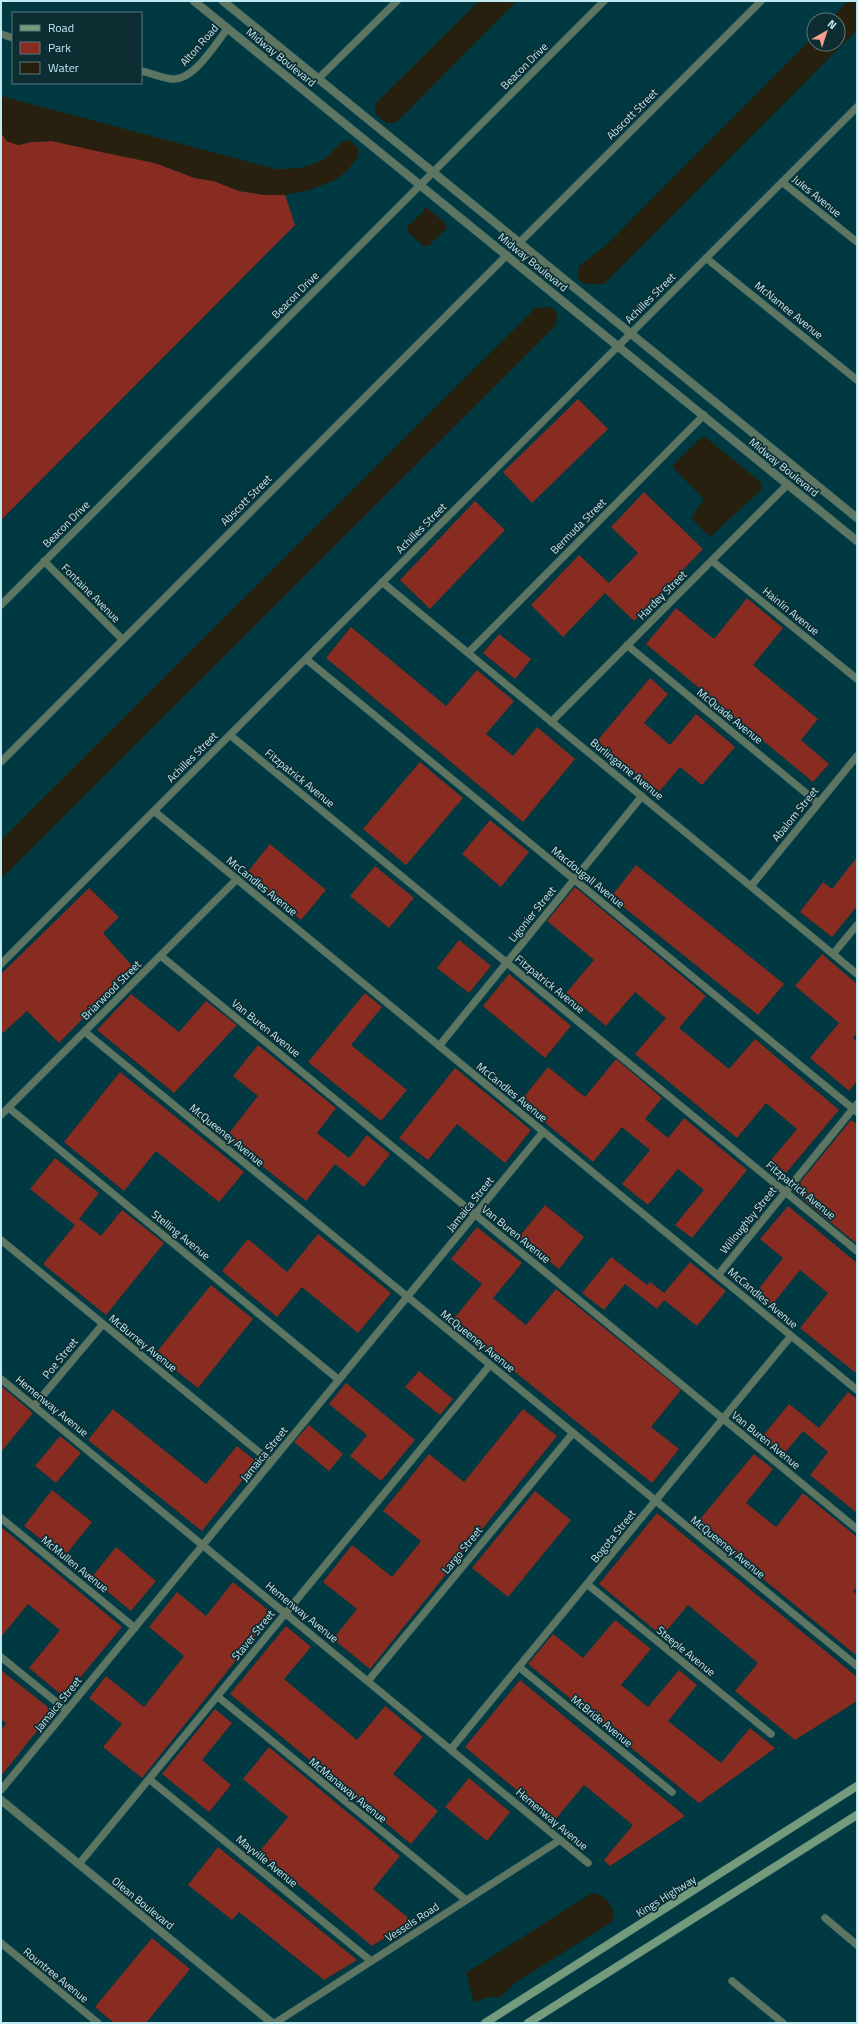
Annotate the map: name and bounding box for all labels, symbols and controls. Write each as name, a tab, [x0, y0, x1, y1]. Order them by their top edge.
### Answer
legend	[12, 12, 142, 84]
north arrow	[806, 12, 846, 52]
text: N	[824, 16, 840, 33]
text: Road	[48, 18, 74, 37]
street label: Alton Road	[176, 20, 222, 69]
street label: Midway Boulevard	[243, 24, 319, 90]
text: Park	[48, 38, 71, 57]
street label: Beacon Drive	[497, 39, 551, 93]
text: Water	[48, 58, 79, 77]
street label: Abscott Street	[603, 85, 661, 143]
street label: Jules Avenue	[789, 171, 845, 221]
street label: Midway Boulevard	[495, 229, 571, 295]
street label: Beacon Drive	[268, 268, 322, 322]
street label: Achilles Street	[621, 269, 679, 327]
street label: McNamee Avenue	[751, 277, 827, 343]
street label: Midway Boulevard	[746, 434, 822, 500]
street label: Abscott Street	[217, 471, 275, 529]
street label: Bermuda Street	[546, 494, 610, 558]
street label: Beacon Drive	[39, 497, 93, 551]
street label: Achilles Street	[392, 499, 450, 557]
street label: Fontaine Avenue	[58, 560, 124, 626]
street label: Hardey Street	[634, 567, 690, 623]
street label: Hainlin Avenue	[759, 583, 823, 639]
street label: McQuade Avenue	[694, 684, 767, 748]
street label: Achilles Street	[163, 728, 221, 786]
street label: Burlingame Avenue	[587, 734, 667, 804]
street label: Fitzpatrick Avenue	[262, 745, 339, 811]
street label: Abalom Street	[768, 783, 822, 845]
street label: Macdougall Avenue	[548, 842, 628, 912]
street label: McCandles Avenue	[223, 852, 301, 920]
street label: Ligonier Street	[505, 883, 560, 945]
street label: Fitzpatrick Avenue	[512, 951, 589, 1017]
street label: Briarwood Street	[77, 956, 145, 1024]
street label: Van Buren Avenue	[228, 995, 304, 1061]
street label: McCandles Avenue	[473, 1058, 551, 1126]
street label: McQueeney Avenue	[186, 1100, 268, 1170]
street label: Fitzpatrick Avenue	[763, 1157, 840, 1223]
street label: Jamaica Street	[443, 1173, 497, 1235]
street label: Willoughby Street	[716, 1183, 780, 1257]
street label: Van Buren Avenue	[478, 1201, 554, 1267]
street label: Stelling Avenue	[148, 1206, 214, 1264]
street label: McCandles Avenue	[724, 1264, 802, 1332]
street label: McQueeney Avenue	[437, 1306, 519, 1376]
street label: McBurney Avenue	[105, 1310, 181, 1376]
street label: Poe Street	[38, 1334, 82, 1382]
street label: Hemenway Avenue	[12, 1372, 92, 1441]
street label: Van Buren Avenue	[728, 1407, 804, 1473]
street label: Jamaica Street	[237, 1423, 291, 1485]
street label: Bogota Street	[587, 1506, 639, 1566]
street label: McQueeney Avenue	[687, 1512, 769, 1582]
street label: Largo Street	[438, 1523, 486, 1577]
street label: McMullen Avenue	[38, 1532, 112, 1596]
street label: Hemenway Avenue	[262, 1578, 342, 1647]
street label: Staver Street	[228, 1606, 278, 1664]
street label: Steeple Avenue	[653, 1622, 719, 1680]
street label: Jamaica Street	[31, 1673, 85, 1735]
street label: McBride Avenue	[568, 1691, 637, 1751]
street label: McManaway Avenue	[306, 1754, 391, 1827]
street label: Hemenway Avenue	[513, 1784, 592, 1854]
street label: Mayville Avenue	[233, 1831, 302, 1891]
street label: Kings Highway	[633, 1871, 700, 1921]
street label: Olean Boulevard	[109, 1873, 178, 1933]
street label: Vessels Road	[382, 1899, 442, 1945]
street label: Rountree Avenue	[20, 1944, 92, 2007]

